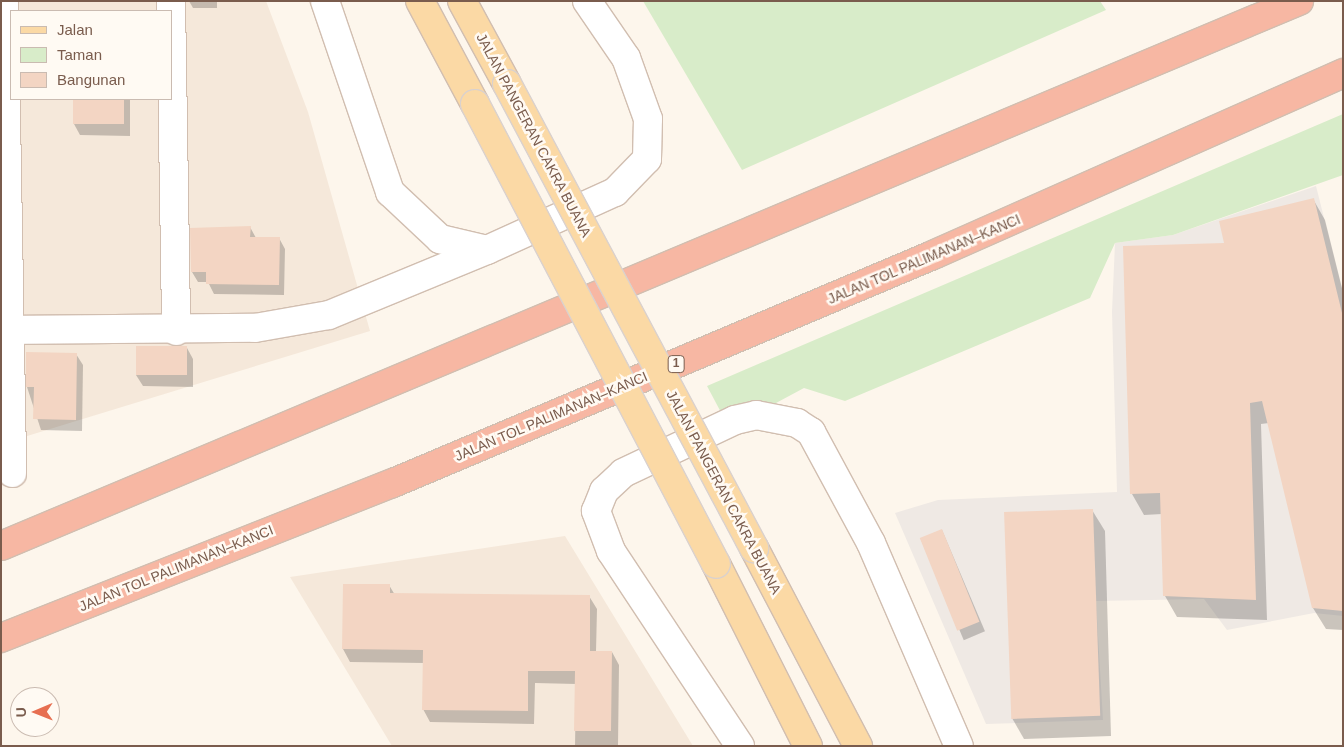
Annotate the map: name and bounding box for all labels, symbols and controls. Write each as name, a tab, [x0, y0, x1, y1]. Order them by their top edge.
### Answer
legend	[10, 10, 172, 100]
text: Jalan	[57, 21, 93, 38]
street label: JALAN PANGERAN CAKRA BUANA	[473, 30, 595, 240]
text: Taman	[57, 46, 102, 63]
text: Bangunan	[57, 71, 125, 88]
street label: JALAN TOL PALIMANAN–KANCI	[825, 210, 1023, 308]
road number: 1	[667, 354, 685, 374]
street label: JALAN TOL PALIMANAN–KANCI	[452, 367, 650, 465]
street label: JALAN PANGERAN CAKRA BUANA	[663, 387, 785, 597]
street label: JALAN TOL PALIMANAN–KANCI	[76, 521, 276, 615]
north arrow	[10, 687, 60, 737]
text: U	[13, 707, 29, 717]

